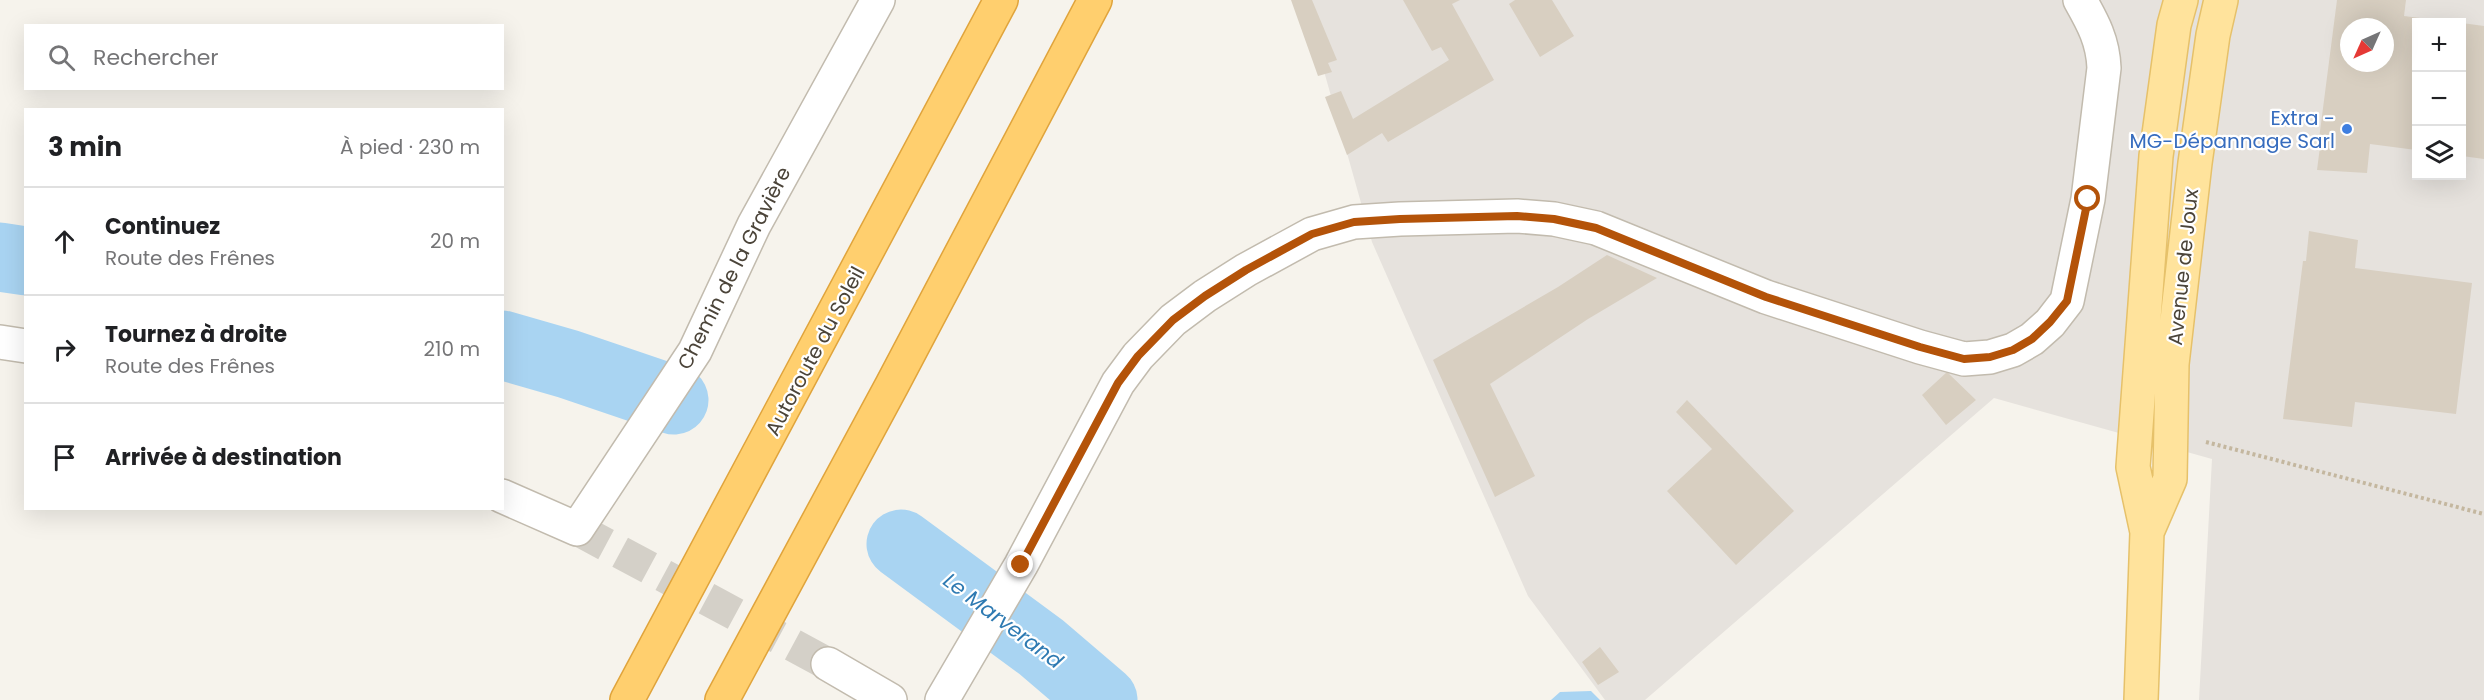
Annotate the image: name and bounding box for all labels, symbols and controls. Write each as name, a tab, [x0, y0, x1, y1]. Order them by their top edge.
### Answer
north arrow	[2340, 18, 2394, 72]
map controls	[2412, 18, 2466, 180]
button: +	[2412, 18, 2466, 72]
search box	[24, 24, 504, 90]
icon: search	[45, 41, 78, 74]
text: Rechercher	[93, 42, 219, 73]
button: −	[2412, 72, 2466, 126]
place label: Extra - MG-Dépannage Sarl	[2130, 104, 2335, 155]
marker: Extra - MG-Dépannage Sarl	[2340, 122, 2354, 136]
button: layers	[2412, 126, 2466, 180]
text: 3 min	[48, 129, 122, 165]
text: À pied · 230 m	[340, 133, 480, 161]
street label: Chemin de la Gravière	[671, 162, 797, 374]
route start	[2074, 185, 2100, 211]
street label: Avenue de Joux	[2161, 187, 2205, 347]
text: Continuez	[105, 211, 220, 242]
icon: ahead	[48, 225, 81, 258]
text: 20 m	[430, 227, 480, 255]
text: Route des Frênes	[105, 244, 275, 272]
street label: Autoroute du Soleil	[759, 262, 871, 440]
text: Tournez à droite	[105, 319, 287, 350]
icon: right	[48, 333, 81, 366]
text: 210 m	[424, 335, 480, 363]
text: Route des Frênes	[105, 352, 275, 380]
icon: arrive	[48, 441, 81, 474]
text: Arrivée à destination	[105, 442, 342, 473]
route end	[1007, 551, 1033, 577]
water label: Le Marverand	[937, 566, 1070, 676]

